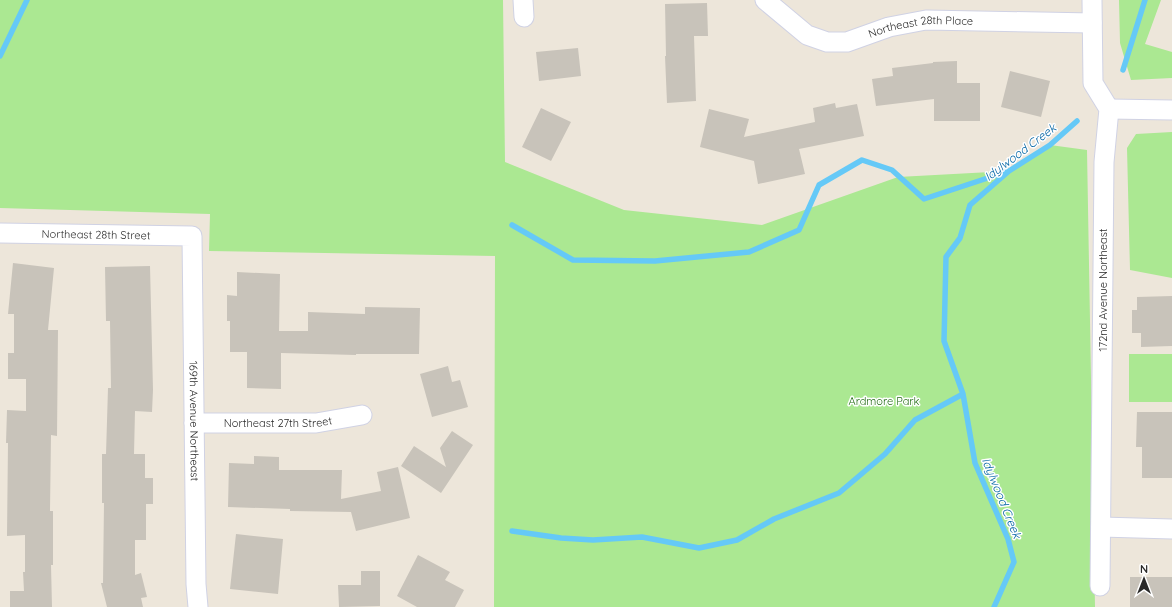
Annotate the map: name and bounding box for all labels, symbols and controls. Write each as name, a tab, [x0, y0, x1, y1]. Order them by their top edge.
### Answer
street label: Northeast 28th Place	[866, 13, 973, 41]
water label: Idylwood Creek	[981, 119, 1060, 184]
street label: Northeast 28th Street	[41, 227, 151, 242]
street label: 172nd Avenue Northeast	[1096, 228, 1110, 352]
street label: 169th Avenue Northeast	[186, 361, 202, 482]
park label: Ardmore Park	[849, 394, 920, 408]
street label: Northeast 27th Street	[224, 413, 333, 430]
water label: Idylwood Creek	[979, 455, 1026, 542]
north arrow	[1124, 559, 1164, 599]
text: N	[1140, 562, 1148, 576]

